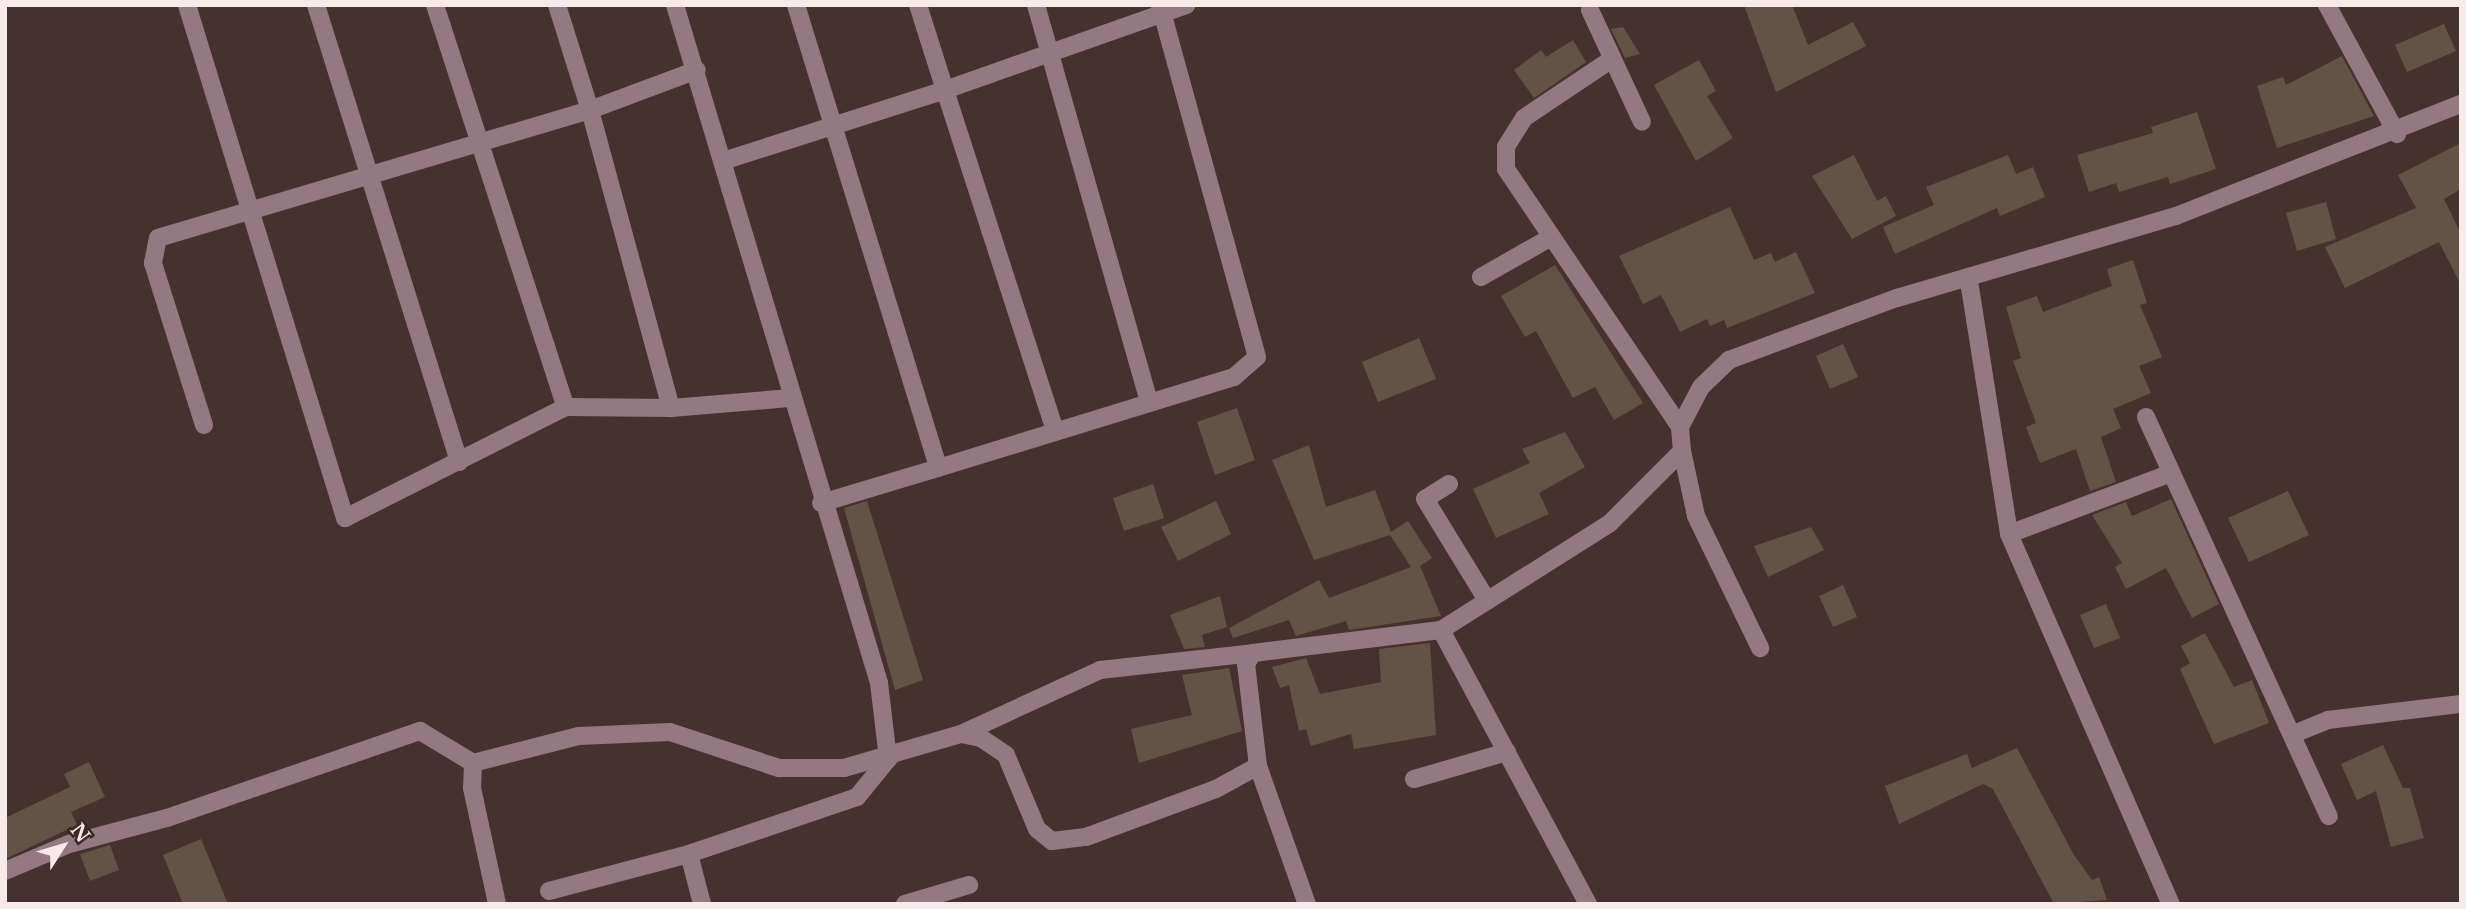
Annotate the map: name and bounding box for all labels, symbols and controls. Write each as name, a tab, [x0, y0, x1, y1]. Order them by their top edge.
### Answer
north arrow	[28, 811, 98, 881]
text: N	[66, 819, 95, 847]

